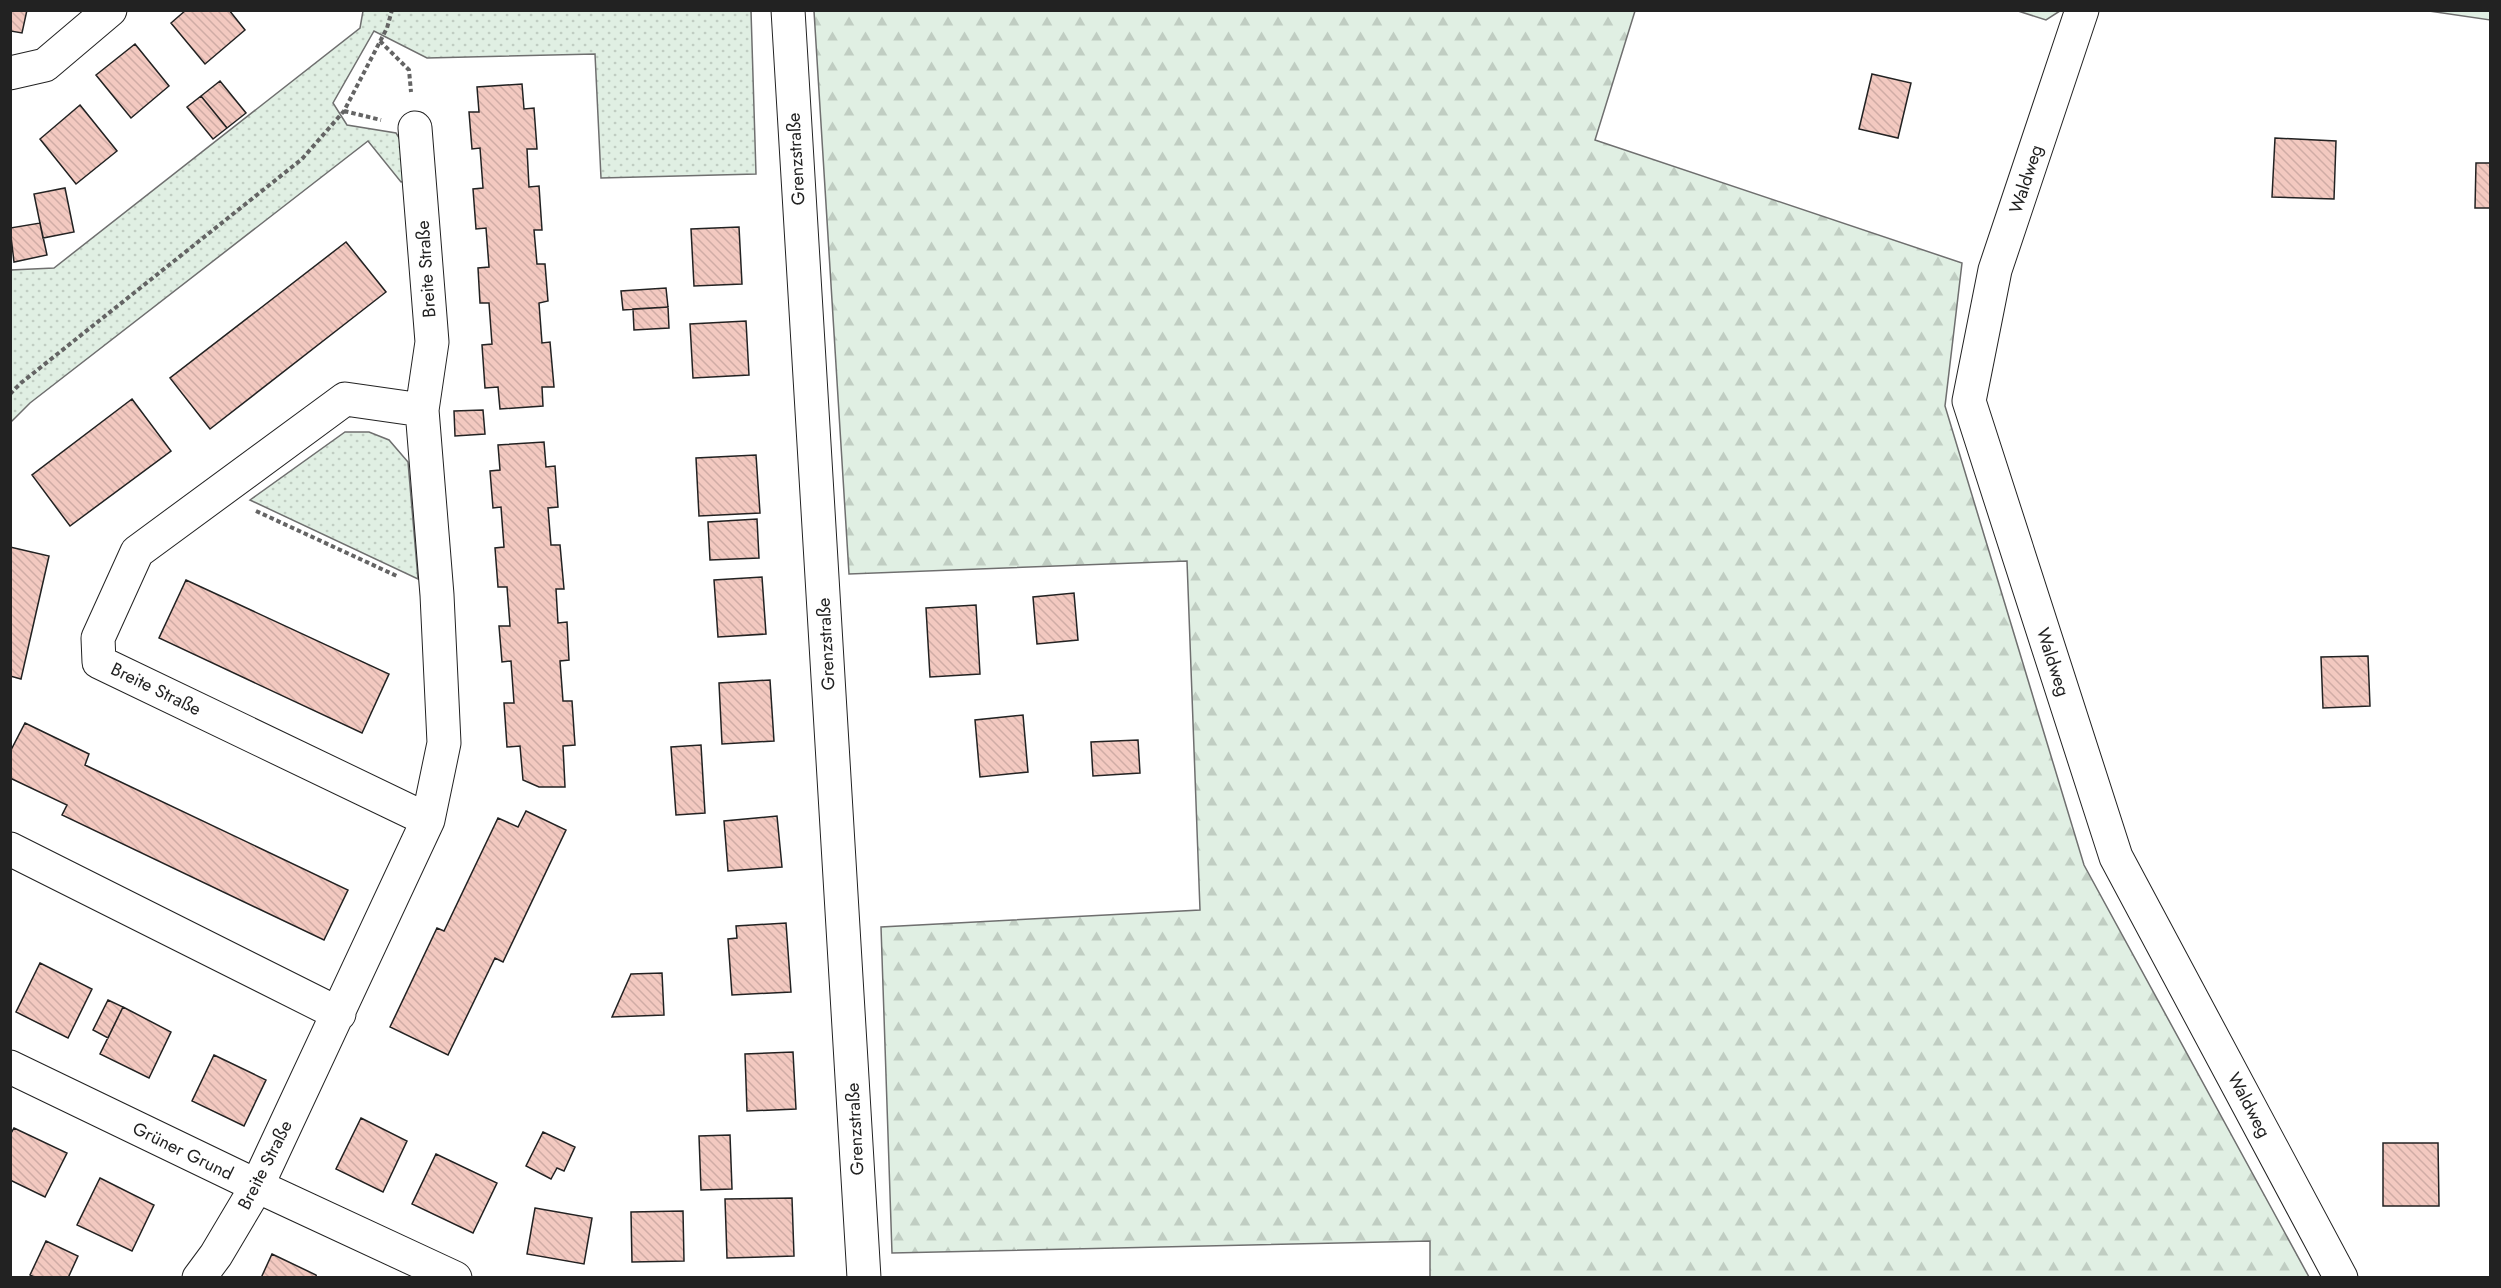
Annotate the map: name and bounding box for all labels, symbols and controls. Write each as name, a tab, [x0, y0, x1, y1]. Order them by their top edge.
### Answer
street label: Grenzstraße	[781, 112, 811, 206]
street label: Waldweg	[2003, 141, 2049, 217]
street label: Breite Straße	[410, 220, 442, 318]
street label: Grenzstraße	[811, 597, 841, 691]
street label: Waldweg	[2030, 624, 2076, 700]
street label: Breite Straße	[107, 656, 205, 722]
street label: Waldweg	[2221, 1068, 2277, 1142]
street label: Grenzstraße	[840, 1082, 870, 1176]
street label: Grüner Grund	[128, 1115, 238, 1187]
street label: Breite Straße	[231, 1116, 299, 1214]

